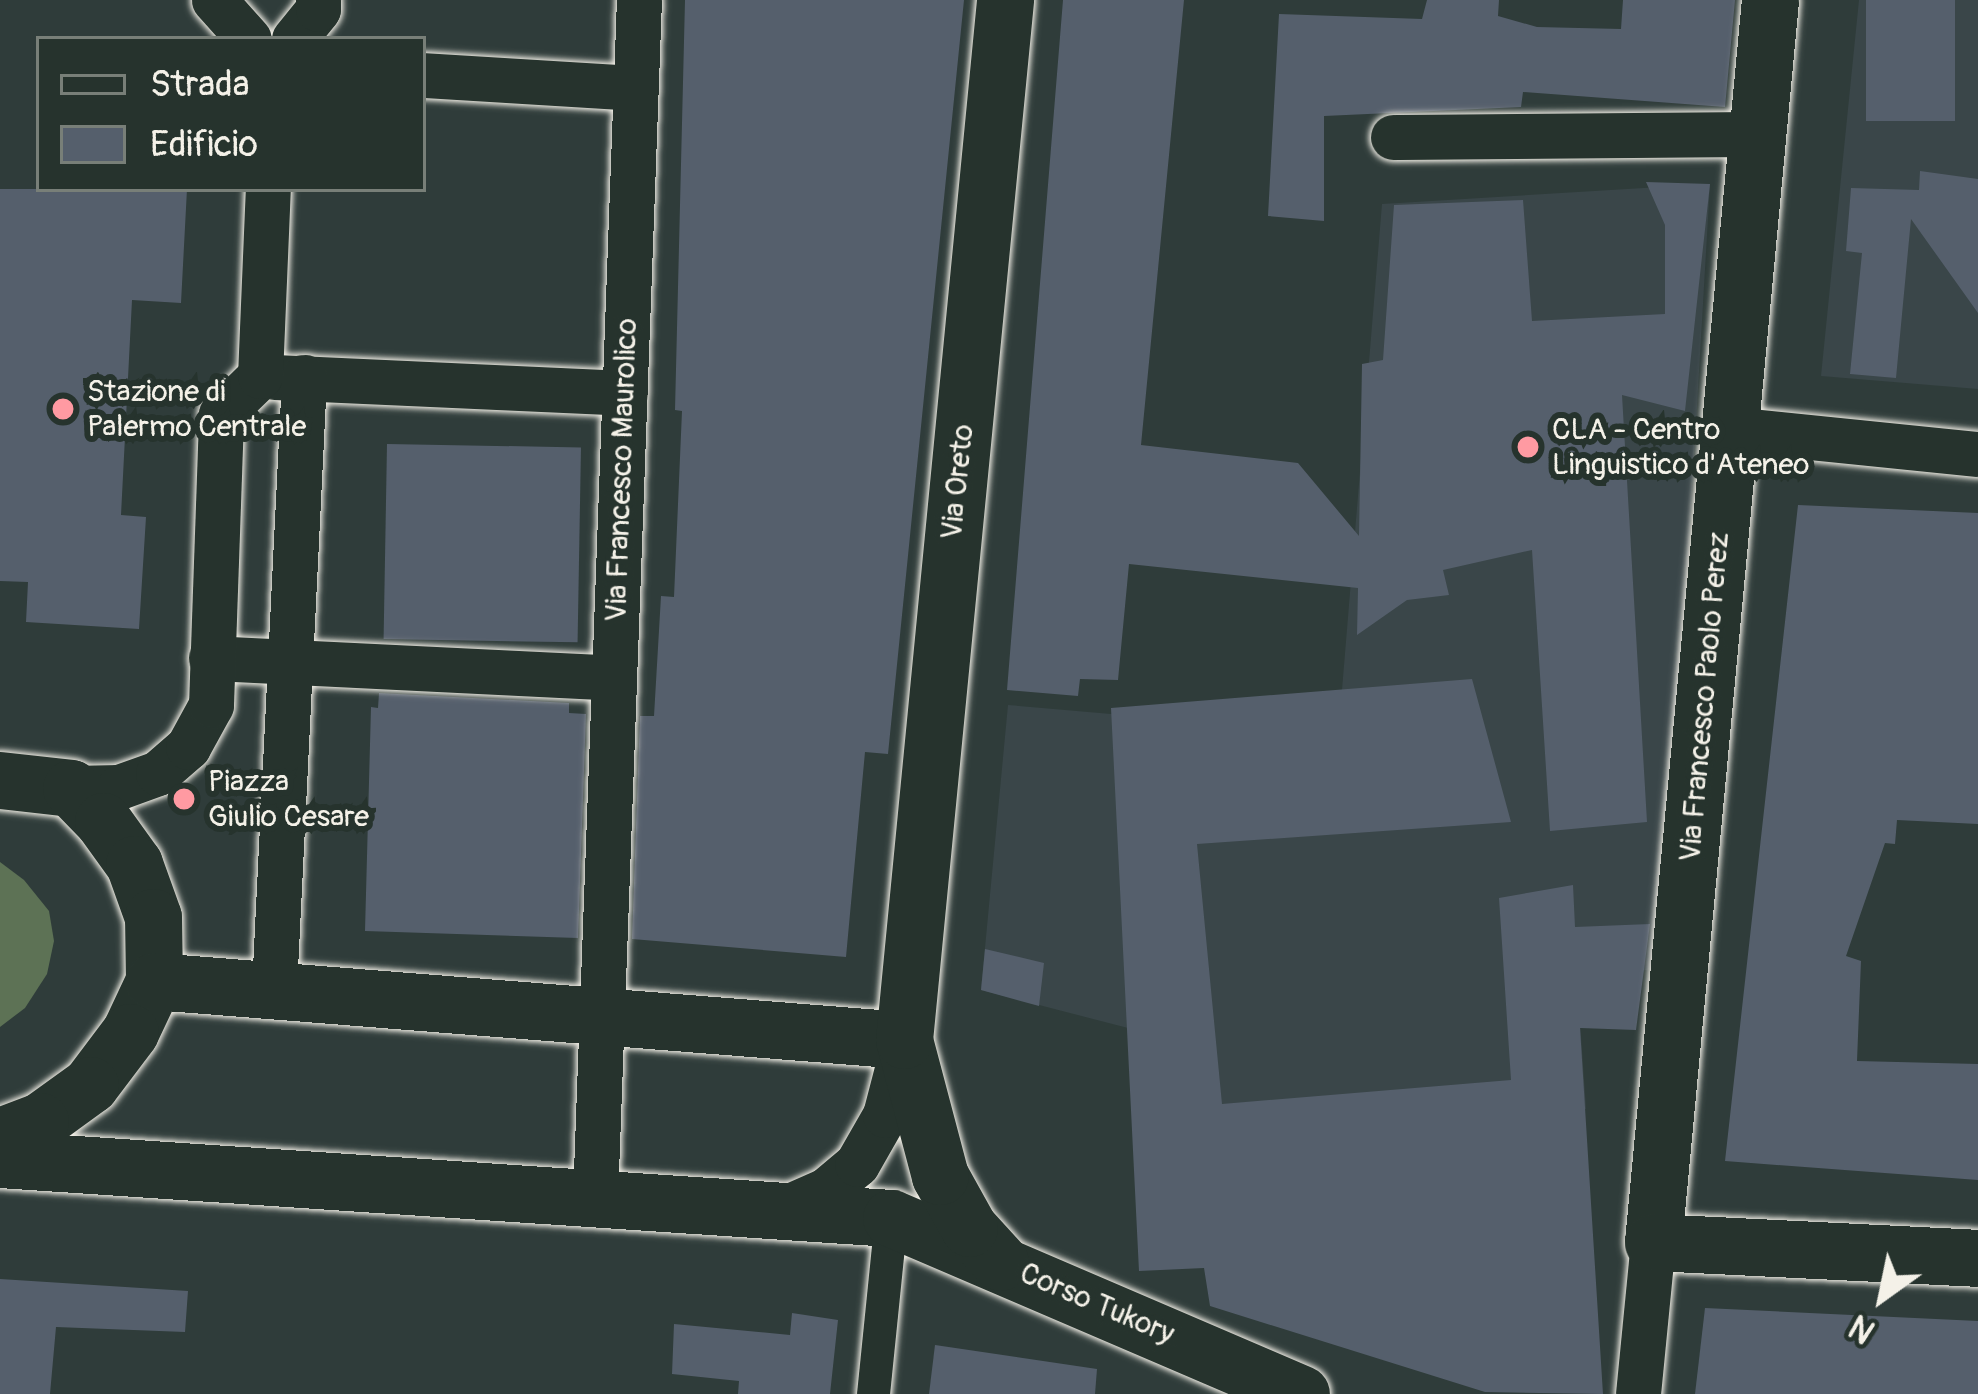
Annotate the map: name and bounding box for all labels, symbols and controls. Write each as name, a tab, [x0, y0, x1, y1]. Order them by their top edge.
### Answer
legend	[36, 36, 426, 192]
text: Strada	[150, 62, 249, 107]
text: Edificio	[150, 122, 258, 167]
street label: Via Francesco Maurolico	[599, 317, 645, 623]
place label: Stazione di Palermo Centrale	[87, 374, 306, 444]
marker: Stazione di Palermo Centrale	[50, 396, 76, 422]
place label: CLA - Centro Linguistico d'Ateneo	[1552, 412, 1809, 482]
street label: Via Oreto	[934, 422, 982, 542]
marker: CLA - Centro Linguistico d'Ateneo	[1515, 434, 1541, 460]
street label: Via Francesco Paolo Perez	[1673, 531, 1737, 863]
place label: Piazza Giulio Cesare	[208, 764, 369, 834]
marker: Piazza Giulio Cesare	[171, 786, 197, 812]
north arrow	[1822, 1238, 1942, 1358]
street label: Corso Tukory	[1014, 1255, 1180, 1353]
text: N	[1842, 1305, 1883, 1352]

